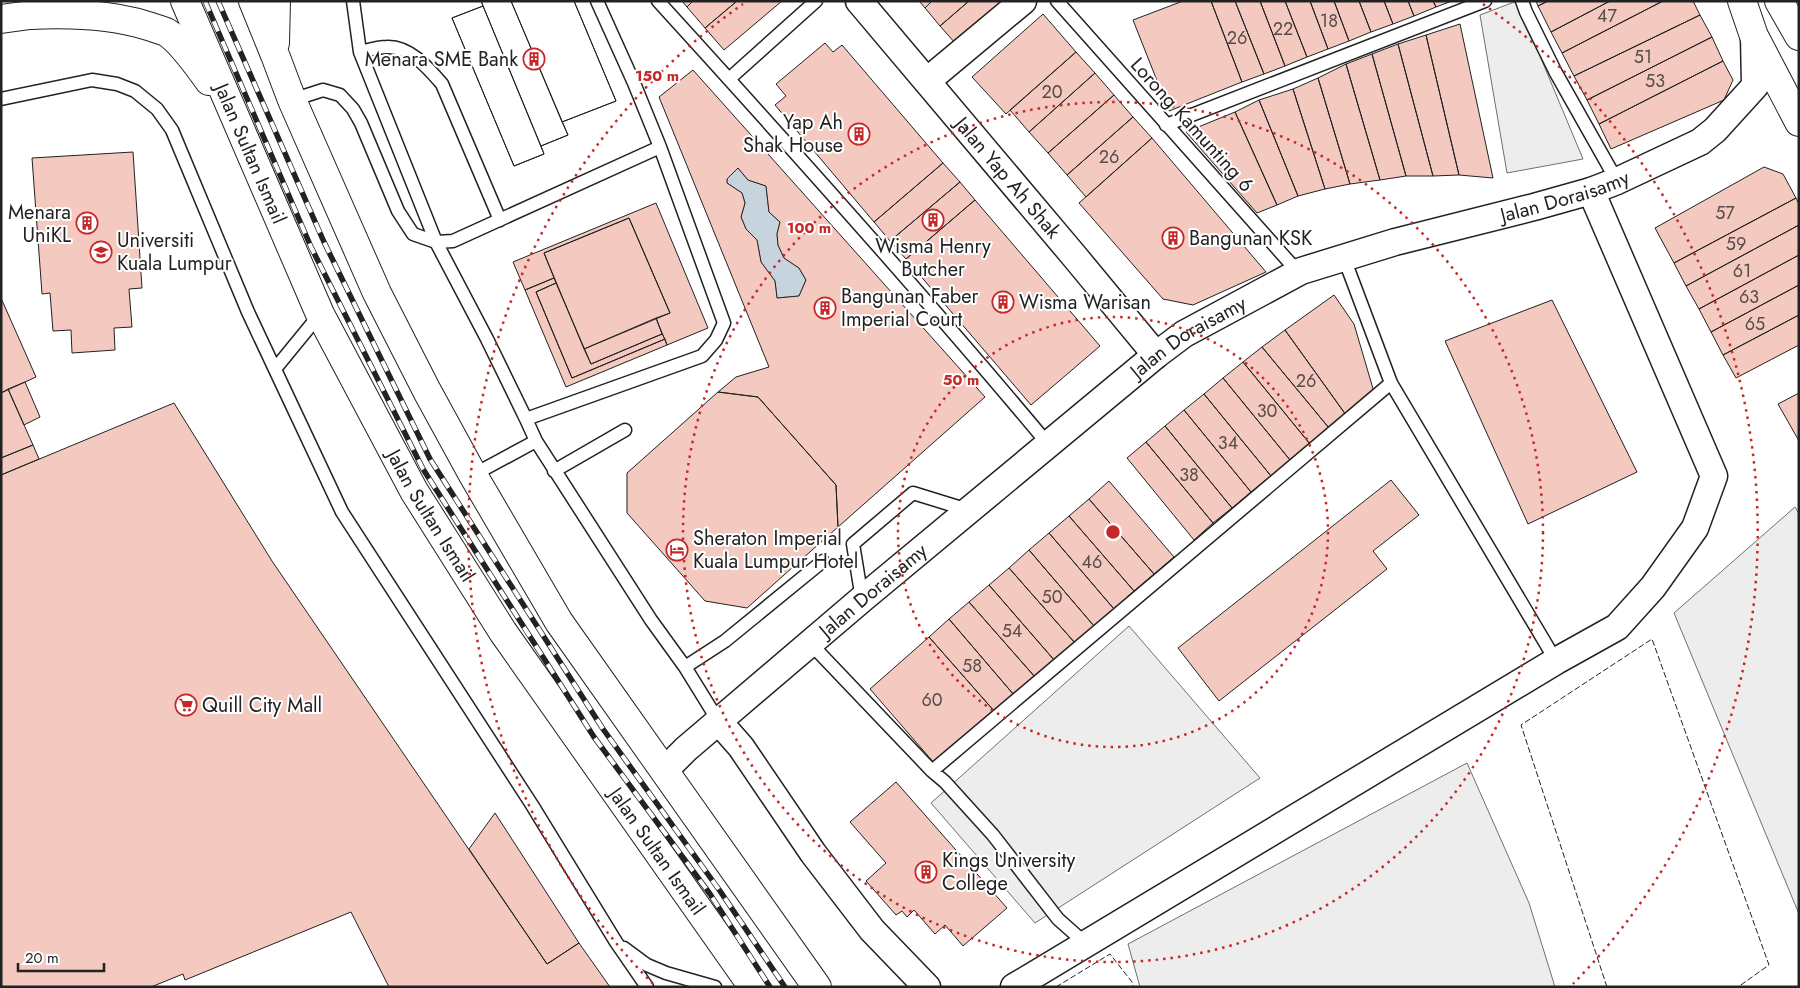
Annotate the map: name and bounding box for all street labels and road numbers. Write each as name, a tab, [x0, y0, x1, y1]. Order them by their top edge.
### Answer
street label: Lorong Kamunting 6	[1124, 51, 1260, 199]
street label: Jalan Sultan Ismail	[206, 76, 294, 228]
street label: Jalan Yap Ah Shak	[946, 108, 1068, 245]
street label: Jalan Doraisamy	[1494, 163, 1634, 230]
street label: Jalan Doraisamy	[1122, 289, 1252, 387]
street label: Jalan Sultan Ismail	[378, 441, 482, 587]
street label: Jalan Doraisamy	[810, 536, 934, 646]
street label: Jalan Sultan Ismail	[600, 779, 712, 921]

